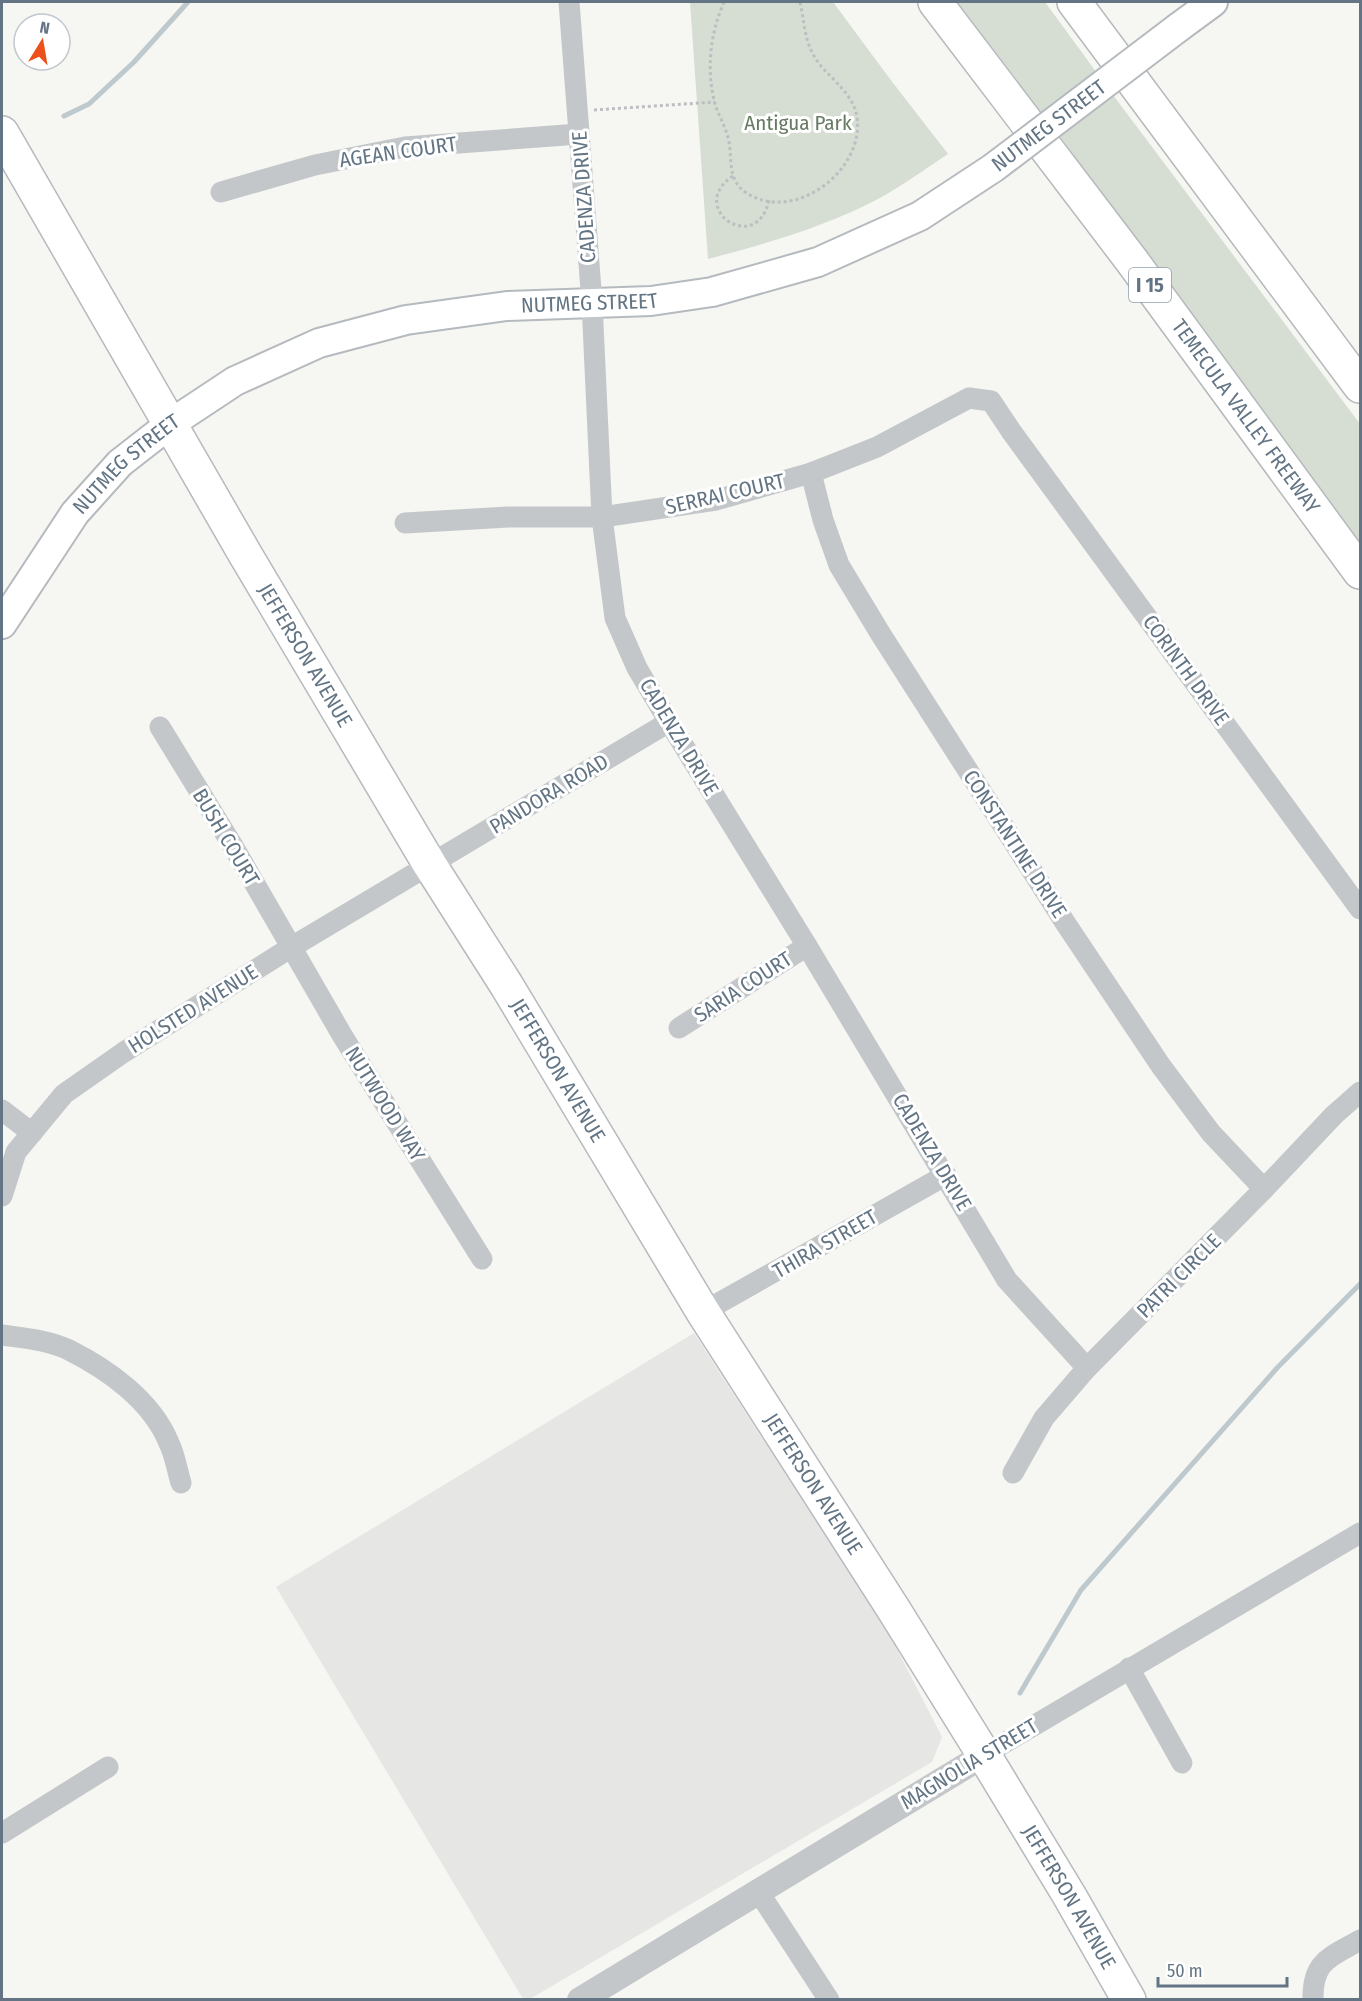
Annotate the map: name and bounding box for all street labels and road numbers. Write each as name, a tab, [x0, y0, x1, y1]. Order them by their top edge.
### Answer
street label: NUTMEG STREET	[987, 74, 1111, 177]
street label: CADENZA DRIVE	[566, 130, 602, 264]
street label: AGEAN COURT	[338, 131, 458, 173]
road number: I 15	[1129, 268, 1171, 302]
street label: NUTMEG STREET	[521, 287, 660, 319]
street label: TEMECULA VALLEY FREEWAY	[1166, 314, 1326, 519]
street label: NUTMEG STREET	[67, 408, 185, 520]
street label: SERRAI COURT	[663, 468, 787, 520]
street label: JEFFERSON AVENUE	[252, 579, 358, 732]
street label: CORINTH DRIVE	[1137, 610, 1235, 730]
street label: CADENZA DRIVE	[634, 674, 724, 800]
street label: PANDORA ROAD	[485, 748, 613, 840]
street label: CONSTANTINE DRIVE	[958, 765, 1073, 923]
street label: BUSH COURT	[187, 784, 265, 890]
street label: SARIA COURT	[689, 946, 797, 1028]
street label: HOLSTED AVENUE	[123, 959, 263, 1059]
street label: JEFFERSON AVENUE	[505, 994, 611, 1147]
street label: NUTWOOD WAY	[339, 1042, 431, 1167]
street label: CADENZA DRIVE	[887, 1089, 977, 1215]
street label: THIRA STREET	[768, 1204, 882, 1284]
street label: PATRI CIRCLE	[1131, 1228, 1227, 1324]
street label: JEFFERSON AVENUE	[758, 1408, 868, 1560]
street label: MAGNOLIA STREET	[896, 1713, 1042, 1815]
street label: JEFFERSON AVENUE	[1017, 1820, 1122, 1974]

